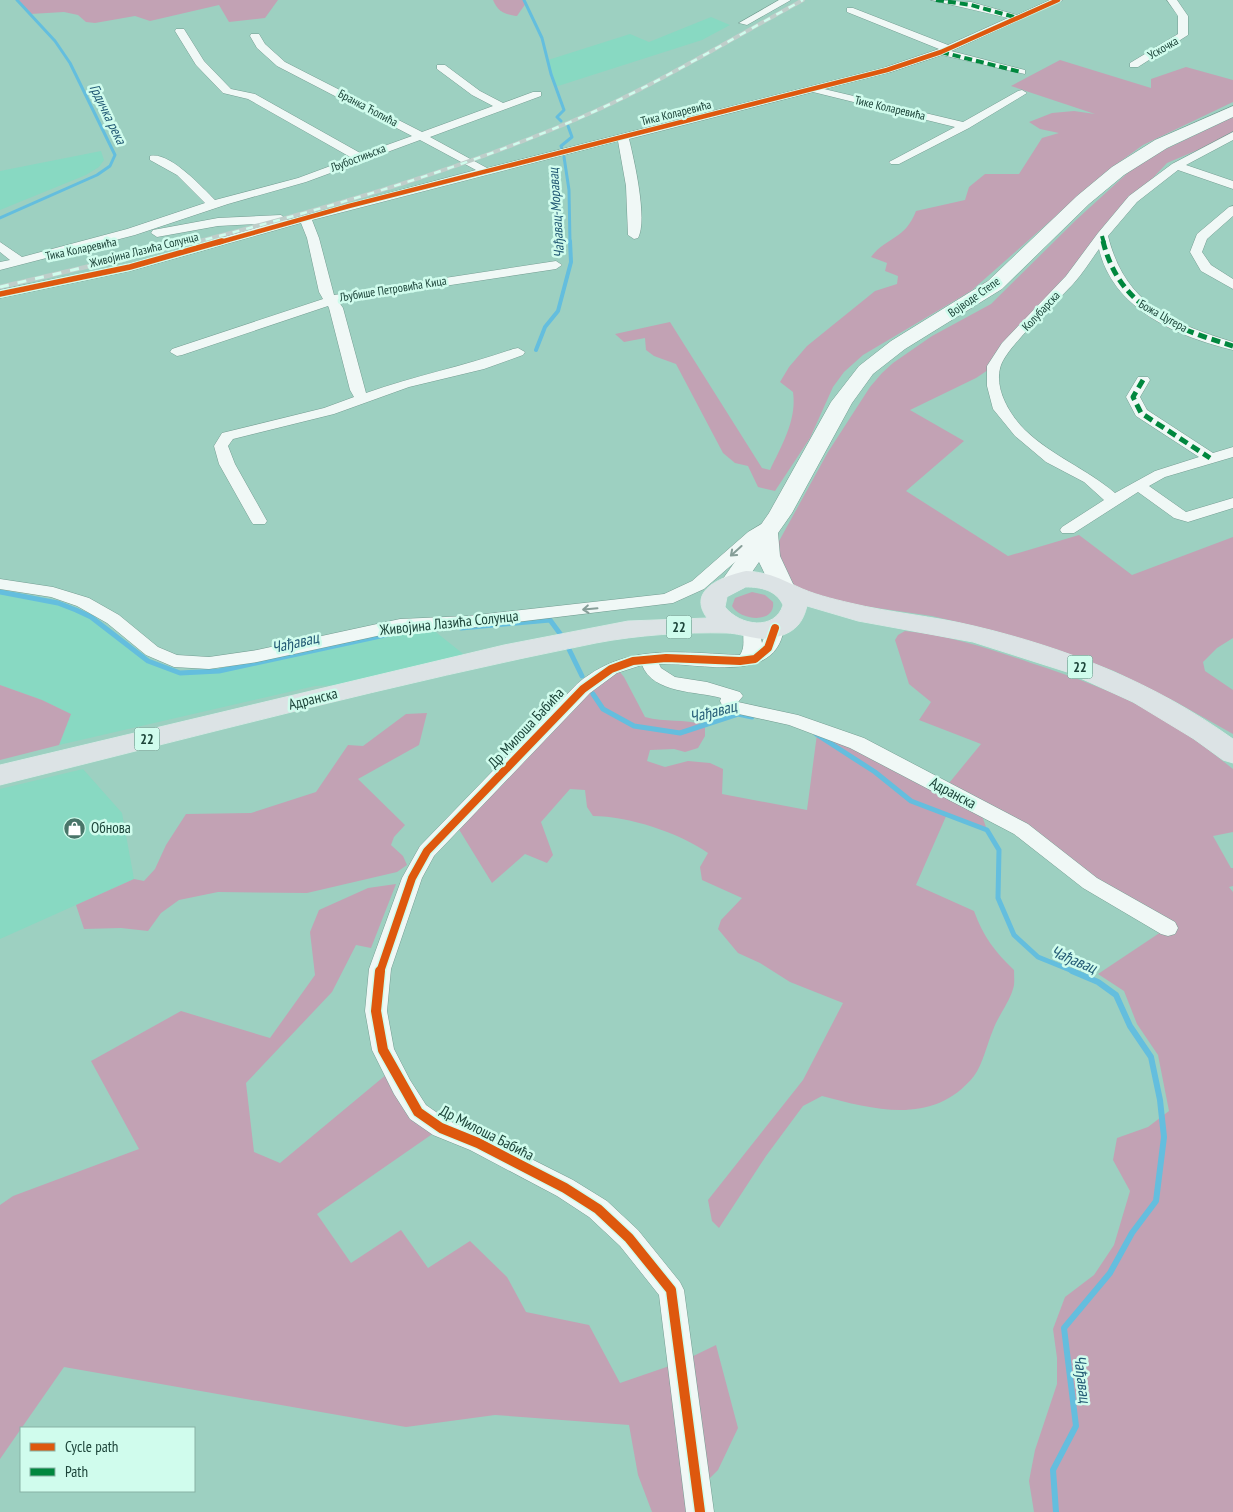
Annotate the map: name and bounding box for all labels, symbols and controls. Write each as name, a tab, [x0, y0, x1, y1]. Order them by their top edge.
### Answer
street label: Ускочка	[1145, 33, 1181, 62]
water label: Грдичка река	[86, 81, 131, 148]
street label: Бранка Ћопића	[336, 86, 401, 130]
street label: Тике Коларевића	[853, 92, 927, 123]
street label: Тика Коларевића	[639, 96, 713, 129]
street label: Љубостињска	[327, 140, 388, 175]
water label: Чађавац-Моравац	[544, 167, 568, 258]
street label: Живојина Лазића Солунца	[87, 229, 200, 271]
street label: Тика Коларевића	[44, 234, 118, 263]
street label: Љубише Петровића Кица	[337, 273, 448, 305]
street label: Војводе Степе	[945, 273, 1003, 320]
street label: Колубарска	[1018, 288, 1063, 334]
street label: Божа Цугера	[1136, 296, 1190, 335]
one-way arrow	[730, 545, 743, 557]
one-way arrow	[583, 604, 599, 613]
street label: Живојина Лазића Солунца	[378, 606, 519, 639]
road number: 22	[666, 616, 692, 638]
water label: Чађавац	[270, 627, 321, 657]
road number: 22	[1068, 656, 1092, 679]
street label: Адранска	[286, 683, 339, 714]
street label: Др Милоша Бабића	[484, 683, 568, 772]
water label: Чађавац	[687, 695, 739, 726]
road number: 22	[134, 728, 160, 751]
street label: Адранска	[927, 772, 980, 813]
shop icon: Обнова	[63, 816, 87, 840]
place label: Обнова	[91, 818, 131, 837]
water label: Чађавац	[1048, 940, 1101, 978]
street label: Др Милоша Бабића	[437, 1101, 537, 1164]
water label: Чађавац	[1070, 1354, 1096, 1405]
legend	[20, 1427, 195, 1492]
text: Cycle path	[65, 1437, 118, 1456]
text: Path	[65, 1462, 88, 1481]

